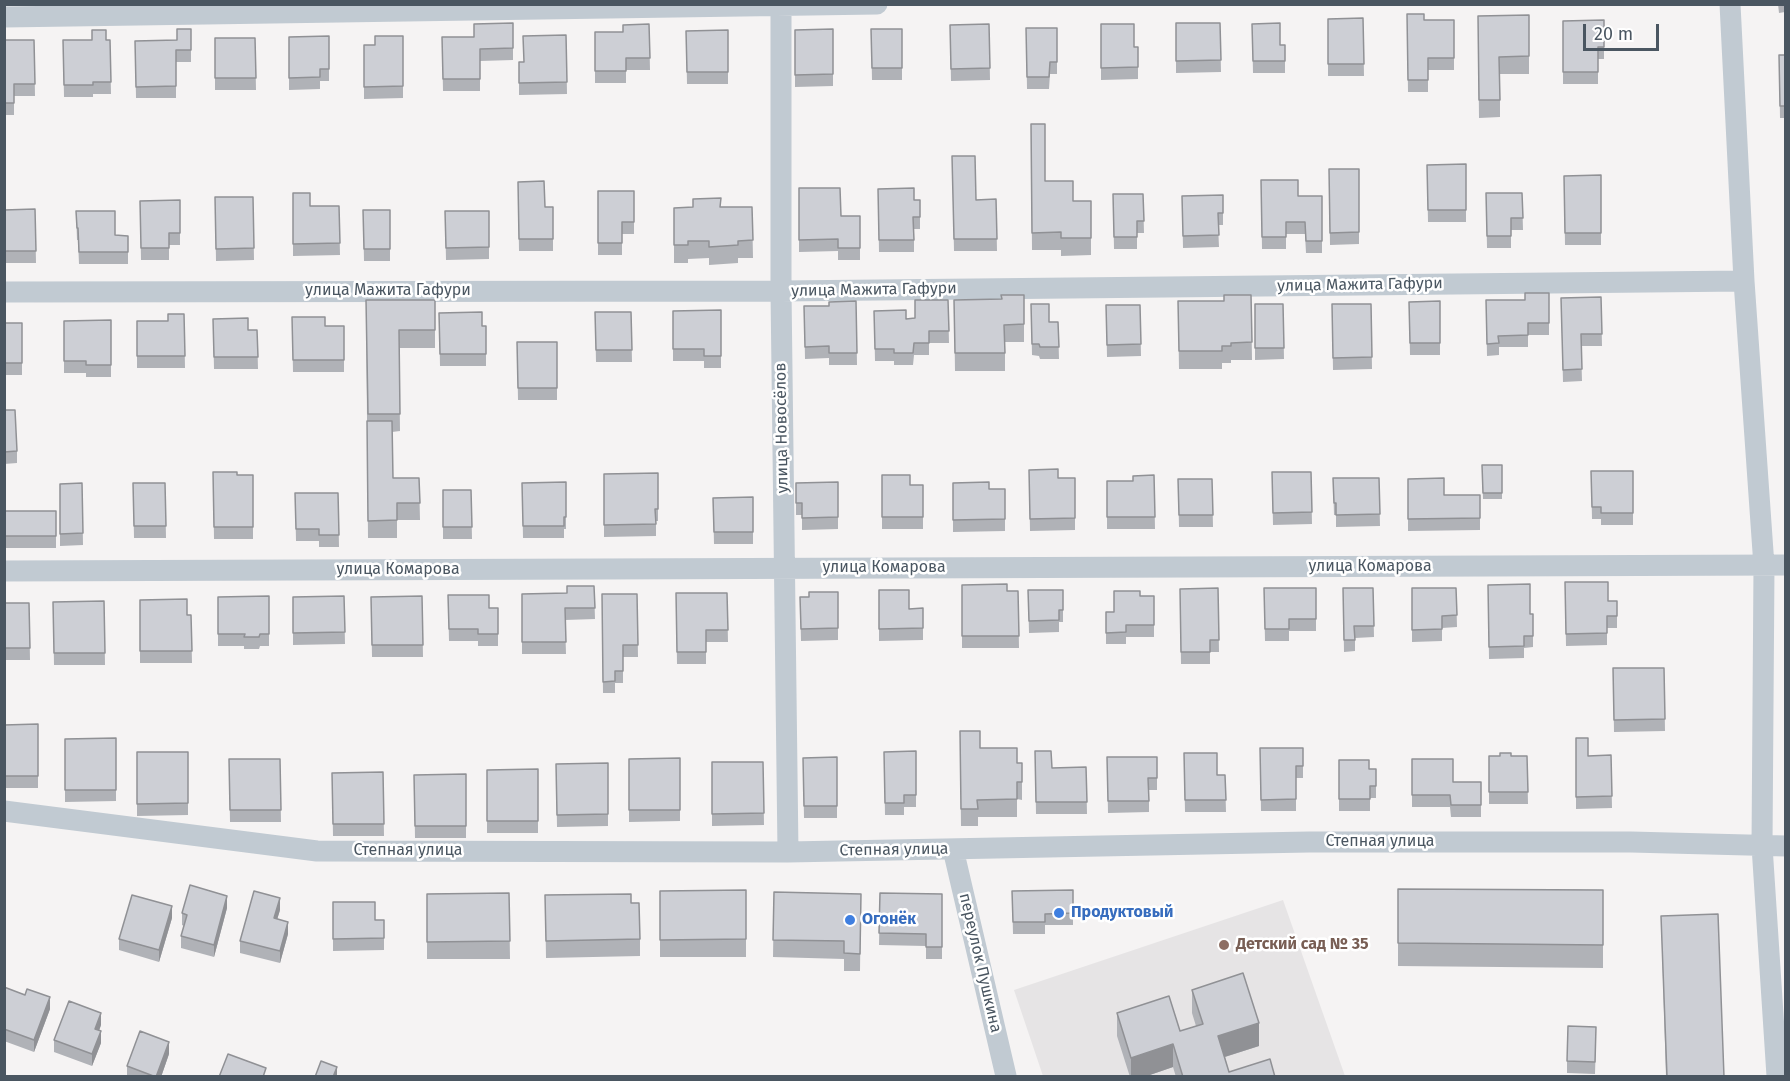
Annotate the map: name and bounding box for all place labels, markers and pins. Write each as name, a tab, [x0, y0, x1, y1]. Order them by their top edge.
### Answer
place label: Продуктовый	[1071, 903, 1173, 923]
marker: Продуктовый	[1052, 906, 1066, 920]
place label: Огонёк	[862, 910, 916, 930]
marker: Огонёк	[843, 913, 857, 927]
place label: Детский сад № 35	[1236, 935, 1369, 955]
marker: Детский сад № 35	[1217, 938, 1231, 952]

